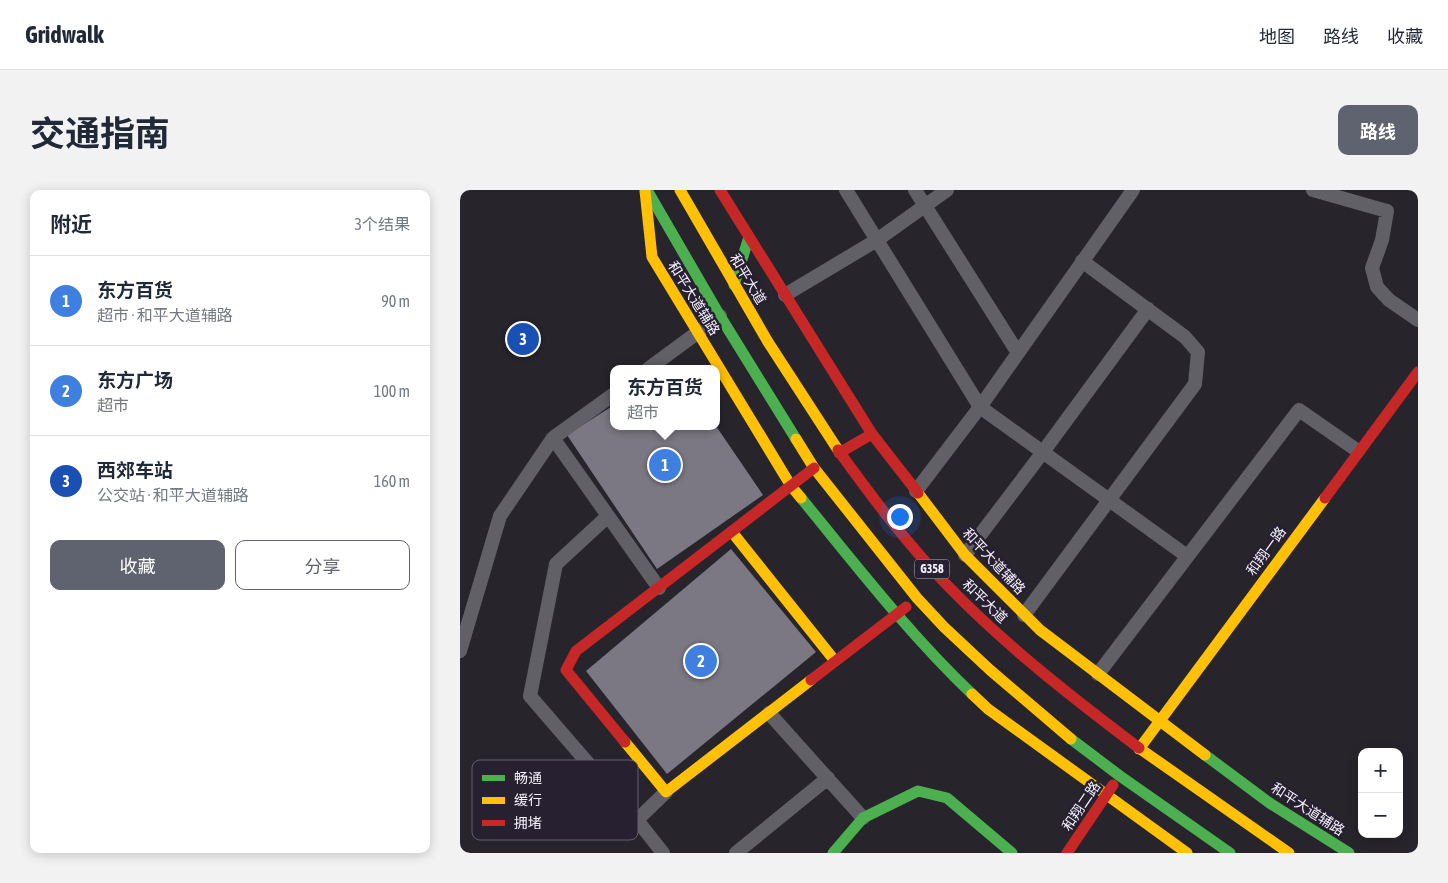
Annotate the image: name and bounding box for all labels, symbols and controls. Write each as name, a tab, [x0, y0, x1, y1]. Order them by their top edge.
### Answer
text: Gridwalk	[25, 21, 104, 48]
text: 地图	[1259, 26, 1295, 47]
text: 路线	[1323, 26, 1359, 47]
text: 收藏	[1387, 26, 1423, 47]
button: 路线	[1338, 105, 1418, 155]
text: 交通指南	[30, 113, 170, 153]
text: 附近	[50, 212, 92, 236]
text: 3个结果	[354, 215, 410, 233]
street label: 和平大道	[727, 251, 769, 307]
street label: 和平大道辅路	[665, 258, 723, 338]
text: 东方百货	[97, 279, 173, 301]
text: 1	[62, 292, 70, 310]
text: 90 m	[381, 292, 410, 310]
text: 超市 · 和平大道辅路	[97, 306, 233, 324]
pin: 3	[507, 320, 539, 358]
popup	[610, 365, 720, 430]
text: 东方广场	[97, 369, 173, 391]
text: 东方百货	[627, 376, 703, 398]
text: 2	[62, 382, 70, 400]
text: 100 m	[374, 382, 410, 400]
text: 超市	[97, 396, 129, 414]
text: 超市	[627, 403, 659, 421]
pin: 1	[649, 446, 681, 484]
text: 西郊车站	[97, 459, 173, 481]
text: 3	[62, 472, 70, 490]
text: 160 m	[374, 472, 410, 490]
text: 公交站 · 和平大道辅路	[97, 486, 249, 504]
your location	[887, 504, 913, 530]
street label: 和翔一路	[1243, 524, 1289, 578]
street label: 和平大道辅路	[960, 525, 1028, 597]
button: 收藏	[50, 540, 225, 590]
button: 分享	[235, 540, 410, 590]
road number: G358	[914, 559, 950, 578]
street label: 和平大道	[959, 576, 1011, 626]
pin: 2	[685, 642, 717, 680]
map controls	[1358, 748, 1403, 838]
button: +	[1358, 748, 1403, 793]
legend	[472, 760, 638, 840]
text: 畅通	[514, 770, 542, 786]
street label: 和翔二路	[1059, 778, 1103, 834]
street label: 和平大道辅路	[1268, 779, 1348, 839]
text: 缓行	[514, 792, 542, 808]
button: −	[1358, 793, 1403, 838]
text: 拥堵	[514, 815, 542, 831]

